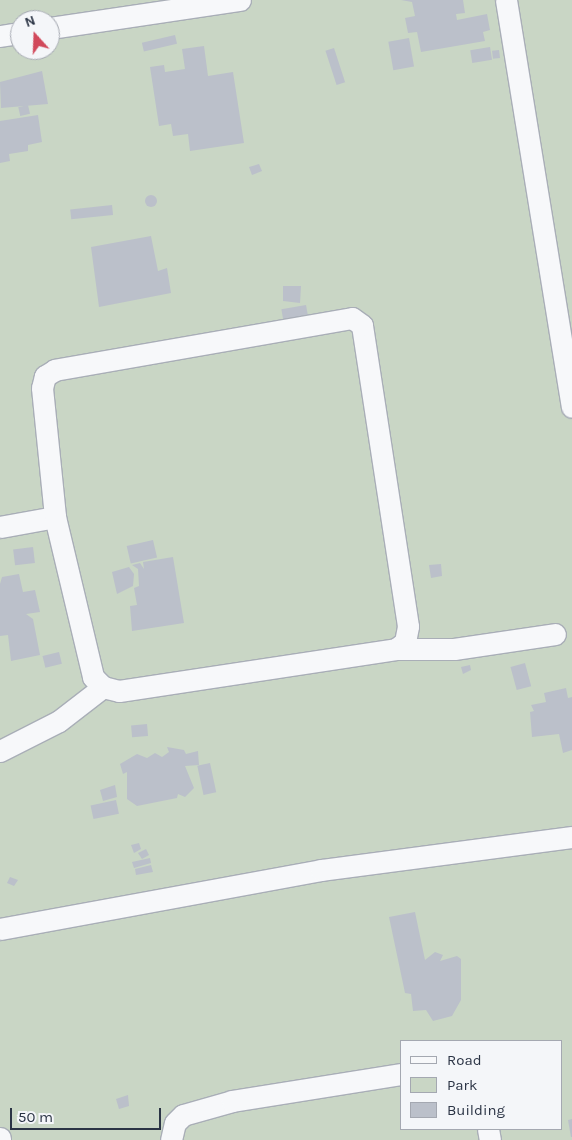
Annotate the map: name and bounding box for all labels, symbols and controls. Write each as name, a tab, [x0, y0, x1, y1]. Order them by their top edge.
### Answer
north arrow	[10, 10, 60, 60]
text: N	[22, 12, 38, 31]
legend	[400, 1040, 562, 1130]
text: Road	[447, 1051, 482, 1069]
text: Park	[447, 1076, 477, 1094]
scale bar	[12, 1098, 164, 1130]
text: Building	[447, 1101, 505, 1119]
text: 50 m	[18, 1108, 53, 1126]

